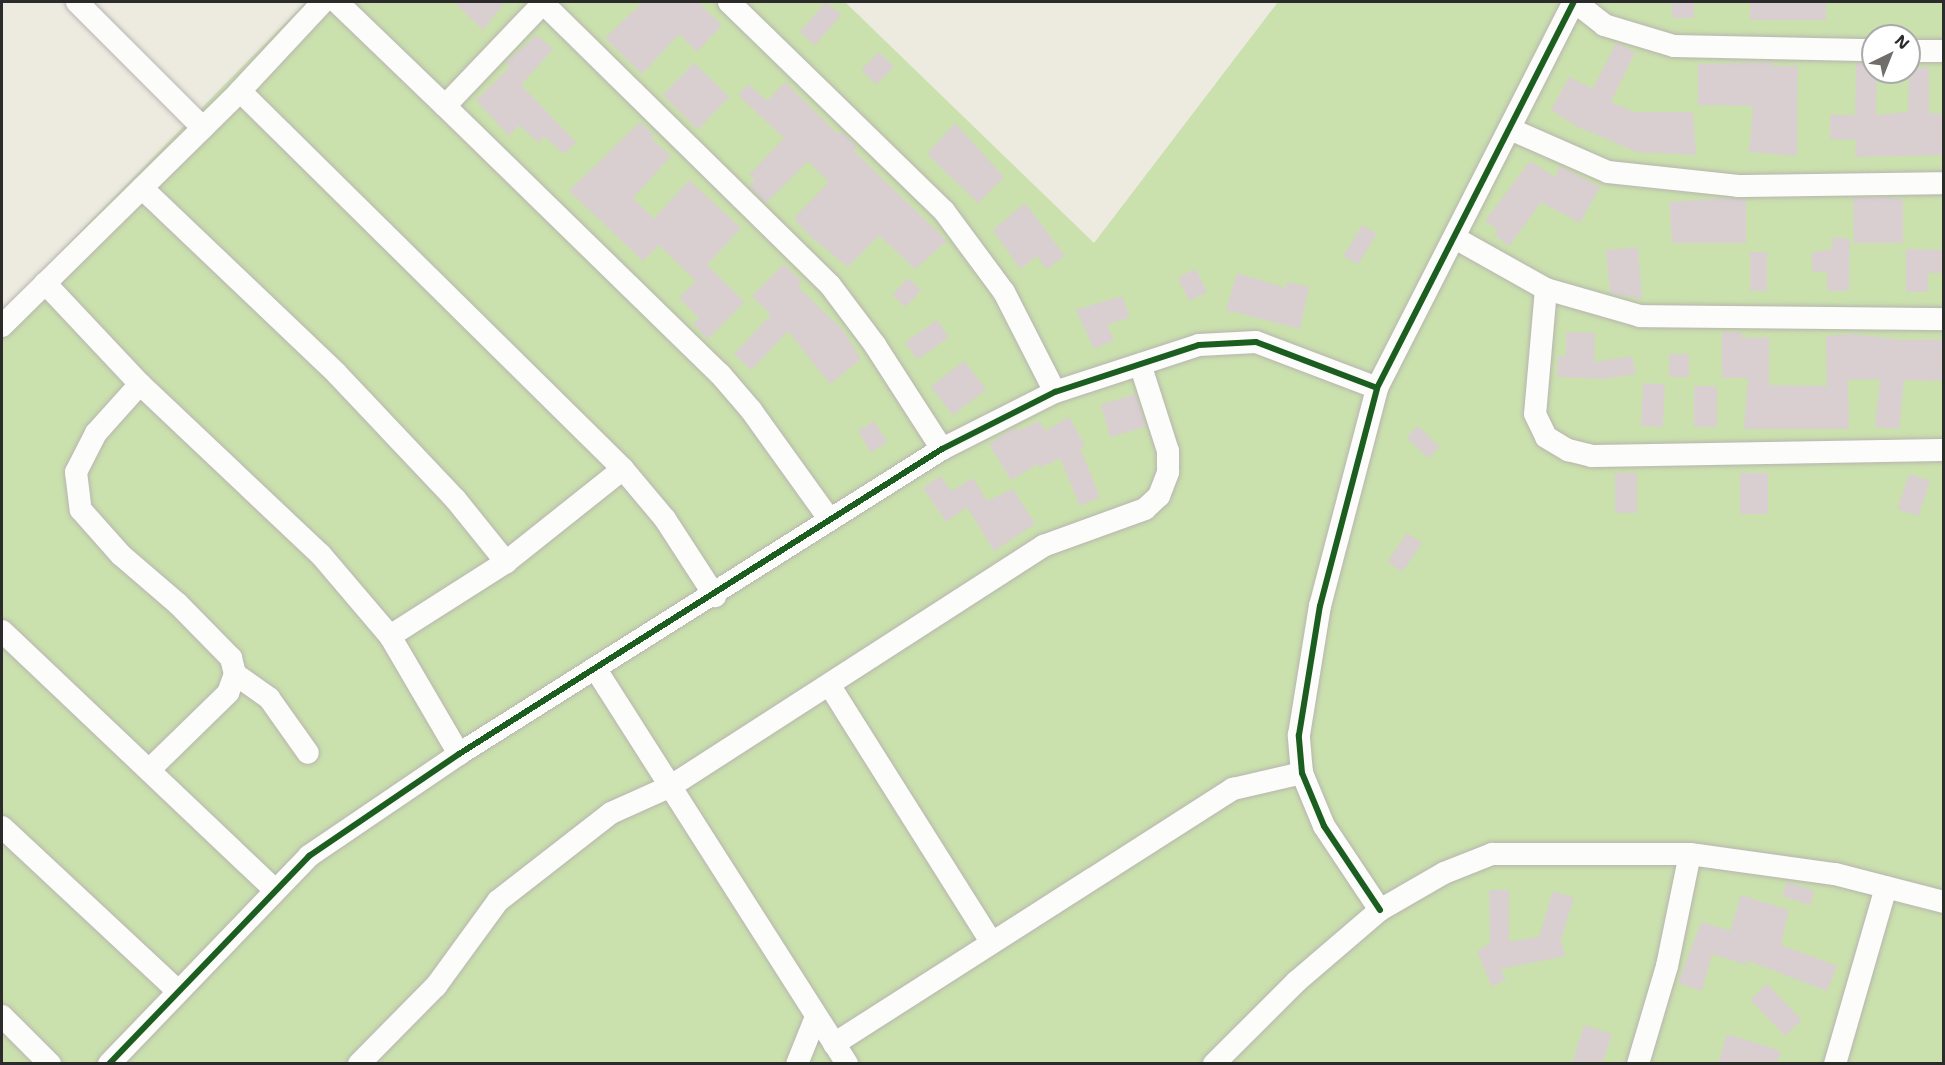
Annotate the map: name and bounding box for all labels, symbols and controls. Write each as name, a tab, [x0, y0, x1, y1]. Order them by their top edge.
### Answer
north arrow	[1861, 24, 1921, 84]
text: N	[1890, 30, 1914, 54]

